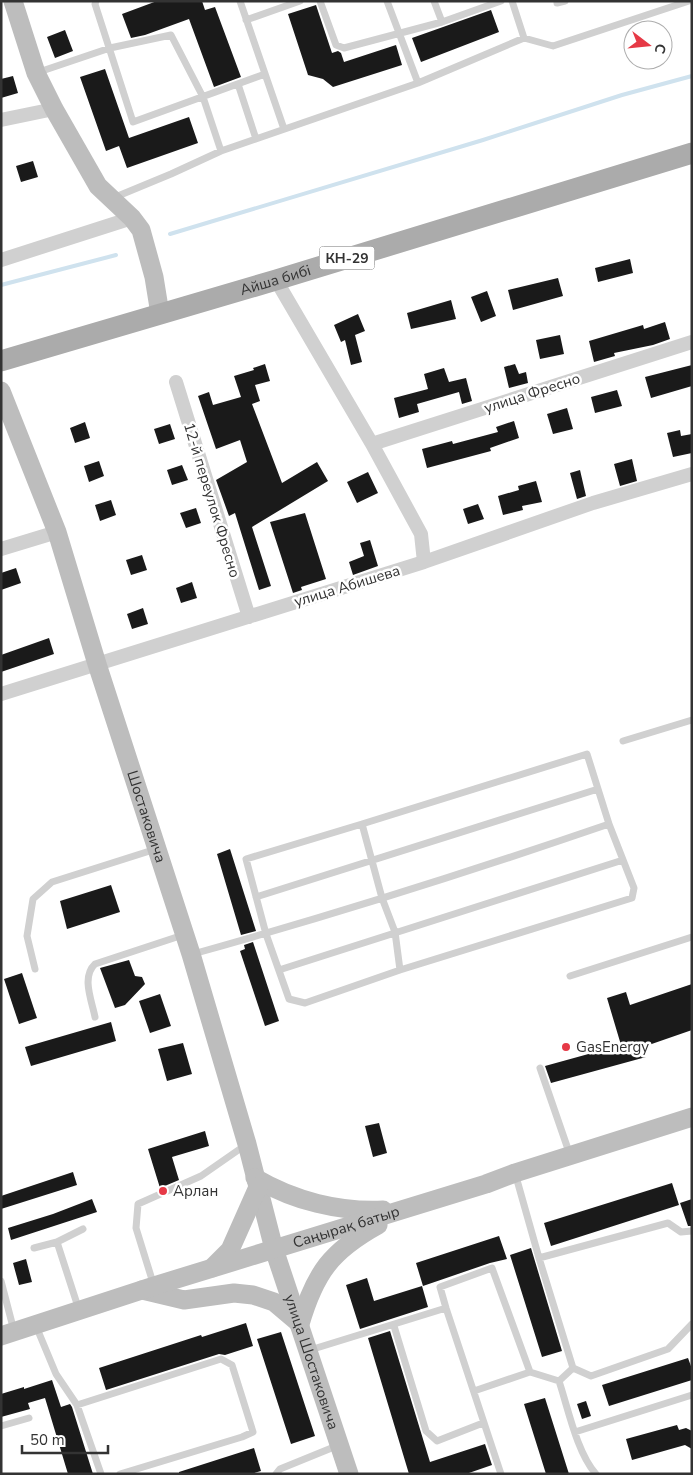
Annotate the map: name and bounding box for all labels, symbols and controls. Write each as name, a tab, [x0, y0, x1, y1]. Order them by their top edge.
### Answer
north arrow	[623, 20, 673, 70]
text: С	[649, 41, 670, 56]
road number: КН-29	[320, 247, 374, 270]
street label: Айша бибі	[237, 260, 313, 300]
street label: улица Фресно	[481, 368, 583, 418]
street label: 12-й переулок Фресно	[179, 420, 245, 580]
street label: улица Абишева	[291, 560, 403, 612]
street label: Шостаковича	[122, 768, 171, 865]
place label: GasEnergy	[576, 1037, 649, 1057]
marker: GasEnergy	[560, 1041, 572, 1053]
place label: Арлан	[173, 1181, 218, 1201]
marker: Арлан	[157, 1185, 169, 1197]
street label: Саңырақ батыр	[290, 1201, 402, 1253]
street label: улица Шостаковича	[280, 1292, 344, 1432]
scale bar	[22, 1422, 109, 1454]
text: 50 m	[30, 1430, 65, 1450]

